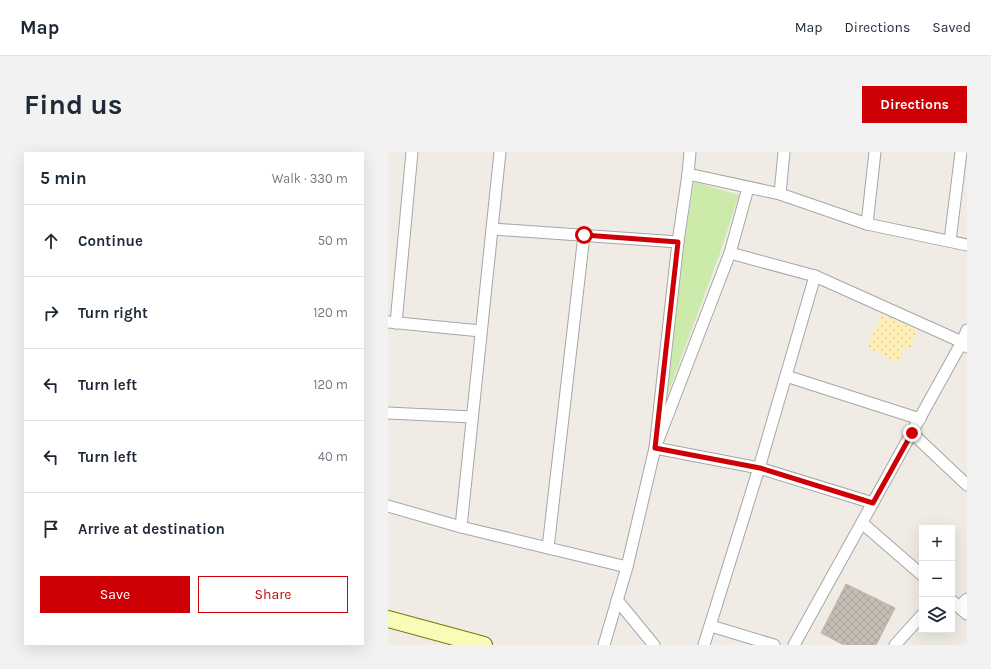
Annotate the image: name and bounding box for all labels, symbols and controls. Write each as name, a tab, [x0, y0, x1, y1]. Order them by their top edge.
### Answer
text: Map	[20, 17, 59, 39]
text: Map	[795, 19, 823, 36]
text: Directions	[845, 19, 910, 36]
text: Saved	[932, 19, 971, 36]
button: Directions	[862, 86, 967, 123]
text: Find us	[24, 88, 123, 121]
text: 5 min	[40, 168, 87, 188]
text: Walk · 330 m	[272, 171, 348, 186]
route start	[575, 226, 593, 244]
icon: ahead	[40, 230, 62, 252]
text: Continue	[78, 232, 143, 250]
text: 50 m	[318, 233, 348, 248]
icon: right	[40, 302, 62, 324]
text: Turn right	[78, 304, 148, 322]
text: 120 m	[313, 305, 348, 320]
icon: left	[40, 374, 62, 396]
text: Turn left	[78, 376, 137, 394]
text: 120 m	[313, 377, 348, 392]
route end	[903, 424, 921, 442]
icon: left	[40, 446, 62, 468]
text: Turn left	[78, 448, 137, 466]
text: 40 m	[318, 449, 348, 464]
icon: arrive	[40, 518, 62, 540]
text: Arrive at destination	[78, 520, 225, 538]
map controls	[919, 525, 955, 633]
button: +	[919, 525, 955, 561]
button: −	[919, 561, 955, 597]
button: Save	[40, 576, 190, 613]
button: Share	[198, 576, 348, 613]
button: layers	[919, 597, 955, 633]

